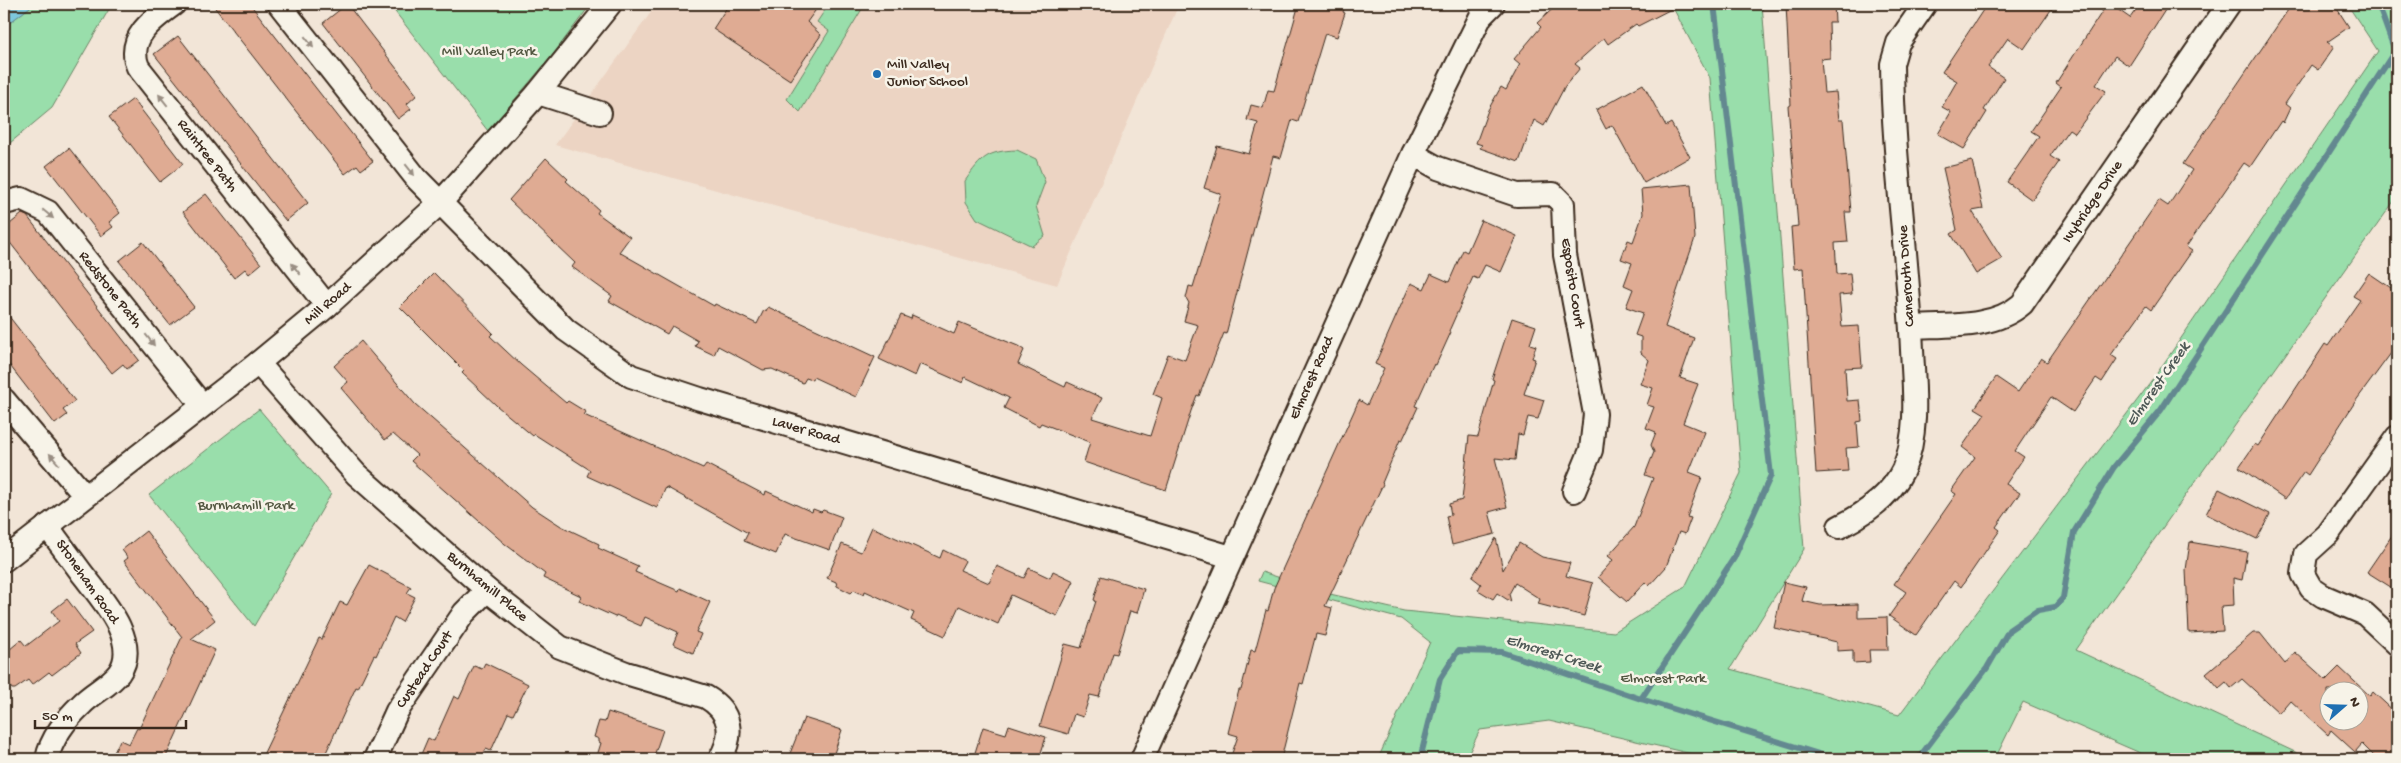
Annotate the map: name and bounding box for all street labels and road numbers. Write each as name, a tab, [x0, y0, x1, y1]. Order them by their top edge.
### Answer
street label: Raintree Path	[173, 116, 241, 196]
street label: Ivybridge Drive	[2059, 157, 2127, 247]
street label: Canerouth Drive	[1894, 224, 1920, 327]
street label: Esposito Court	[1556, 237, 1588, 331]
street label: Redstone Path	[74, 248, 146, 332]
street label: Mill Road	[301, 278, 356, 329]
street label: Elmcrest Road	[1286, 332, 1339, 423]
street label: Laver Road	[770, 413, 843, 450]
street label: Stoneham Road	[51, 536, 123, 629]
street label: Burnhamill Place	[442, 547, 531, 626]
street label: Custead Court	[392, 626, 459, 712]

